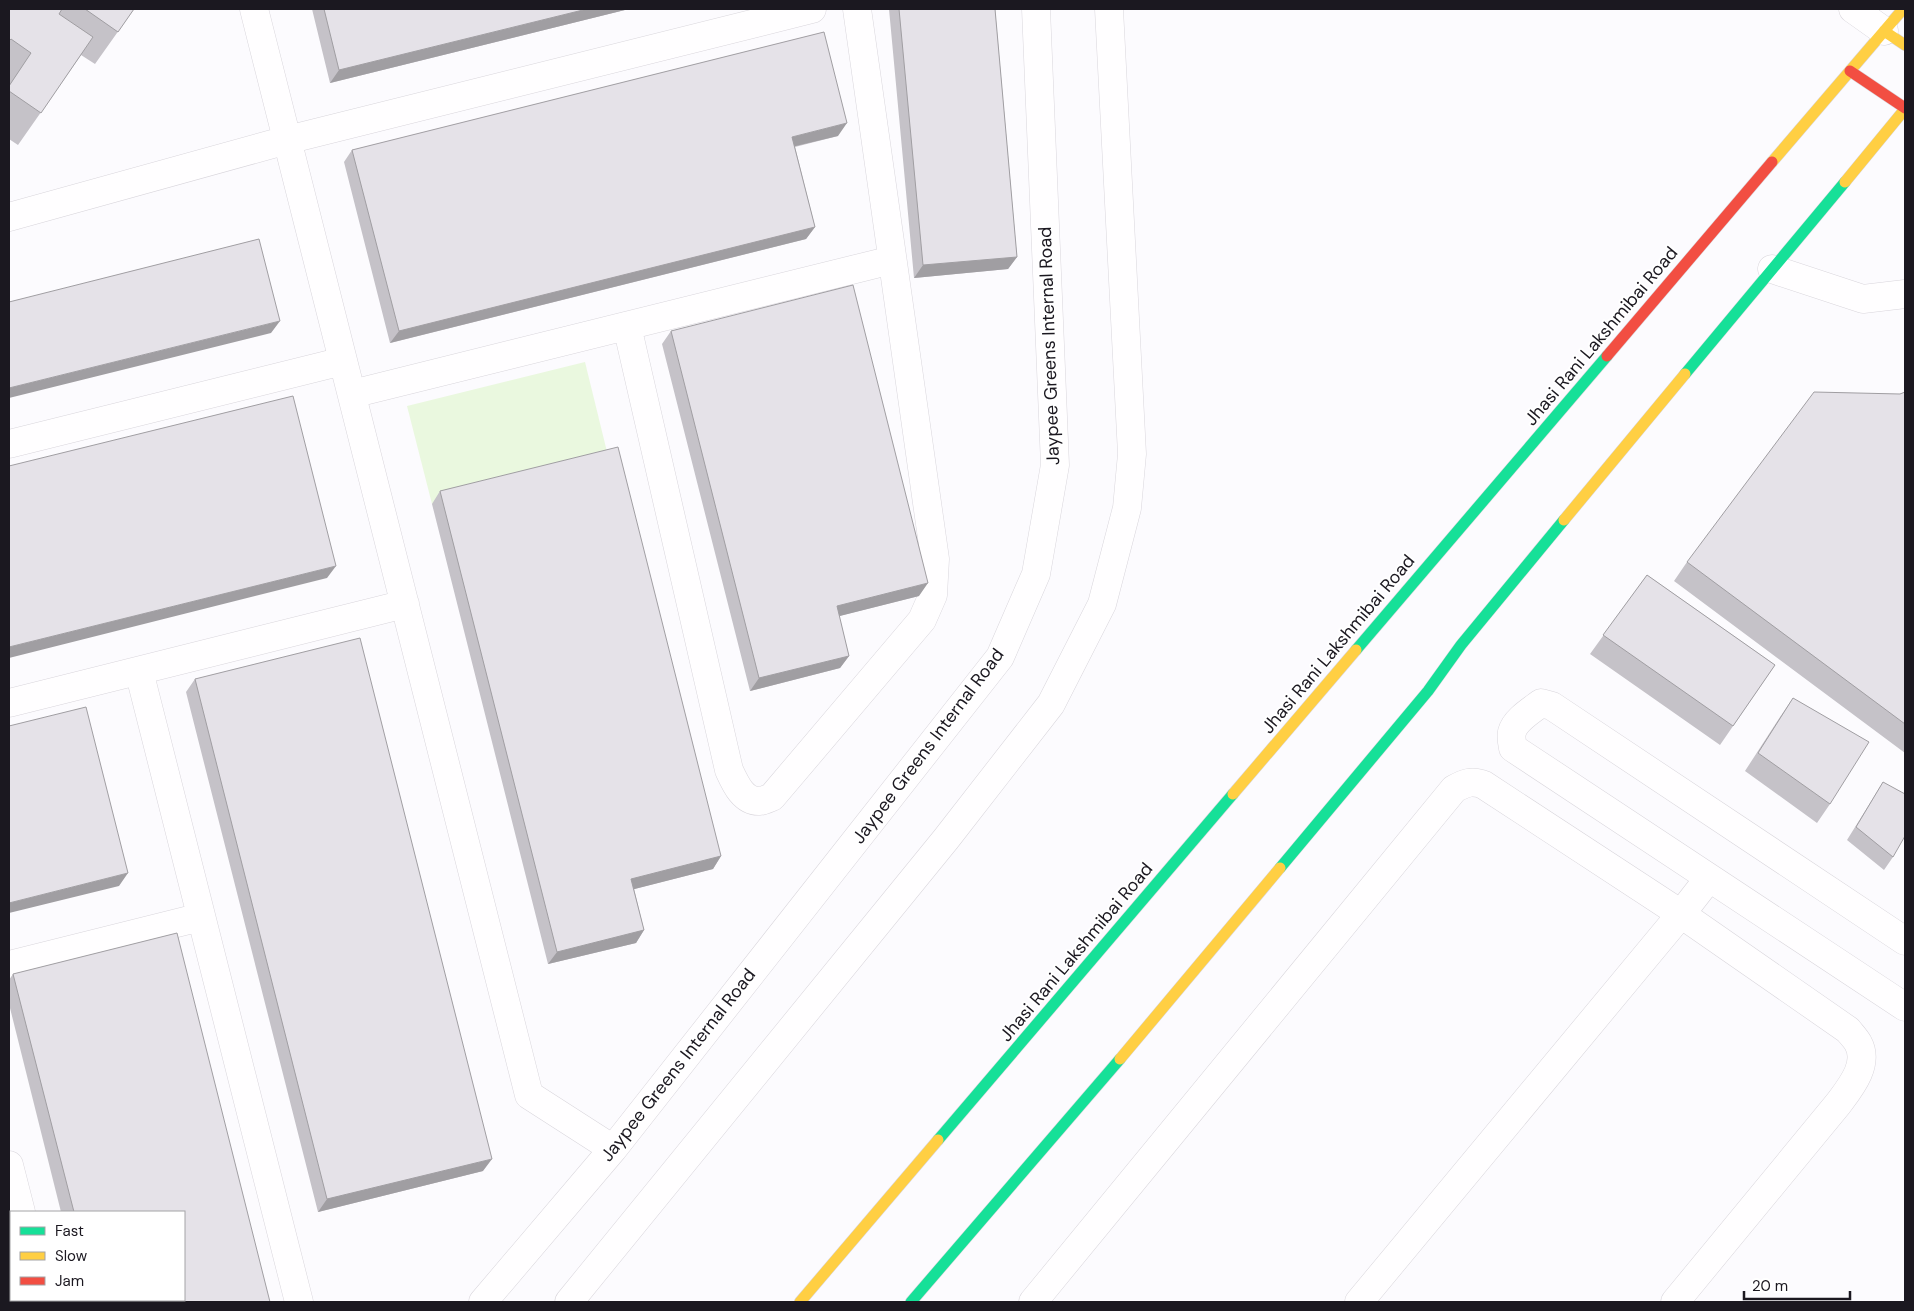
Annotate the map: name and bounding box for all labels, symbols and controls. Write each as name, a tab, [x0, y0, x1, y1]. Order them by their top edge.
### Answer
street label: Jaypee Greens Internal Road	[1033, 226, 1065, 466]
street label: Jhasi Rani Lakshmibai Road	[1519, 241, 1683, 431]
street label: Jhasi Rani Lakshmibai Road	[1256, 549, 1420, 739]
street label: Jaypee Greens Internal Road	[847, 643, 1009, 849]
street label: Jhasi Rani Lakshmibai Road	[994, 857, 1158, 1047]
street label: Jaypee Greens Internal Road	[595, 964, 761, 1166]
legend	[10, 1211, 185, 1301]
text: Fast	[55, 1221, 84, 1241]
text: Slow	[55, 1246, 88, 1266]
scale bar	[1744, 1268, 1850, 1300]
text: Jam	[55, 1271, 84, 1291]
text: 20 m	[1752, 1276, 1788, 1296]

